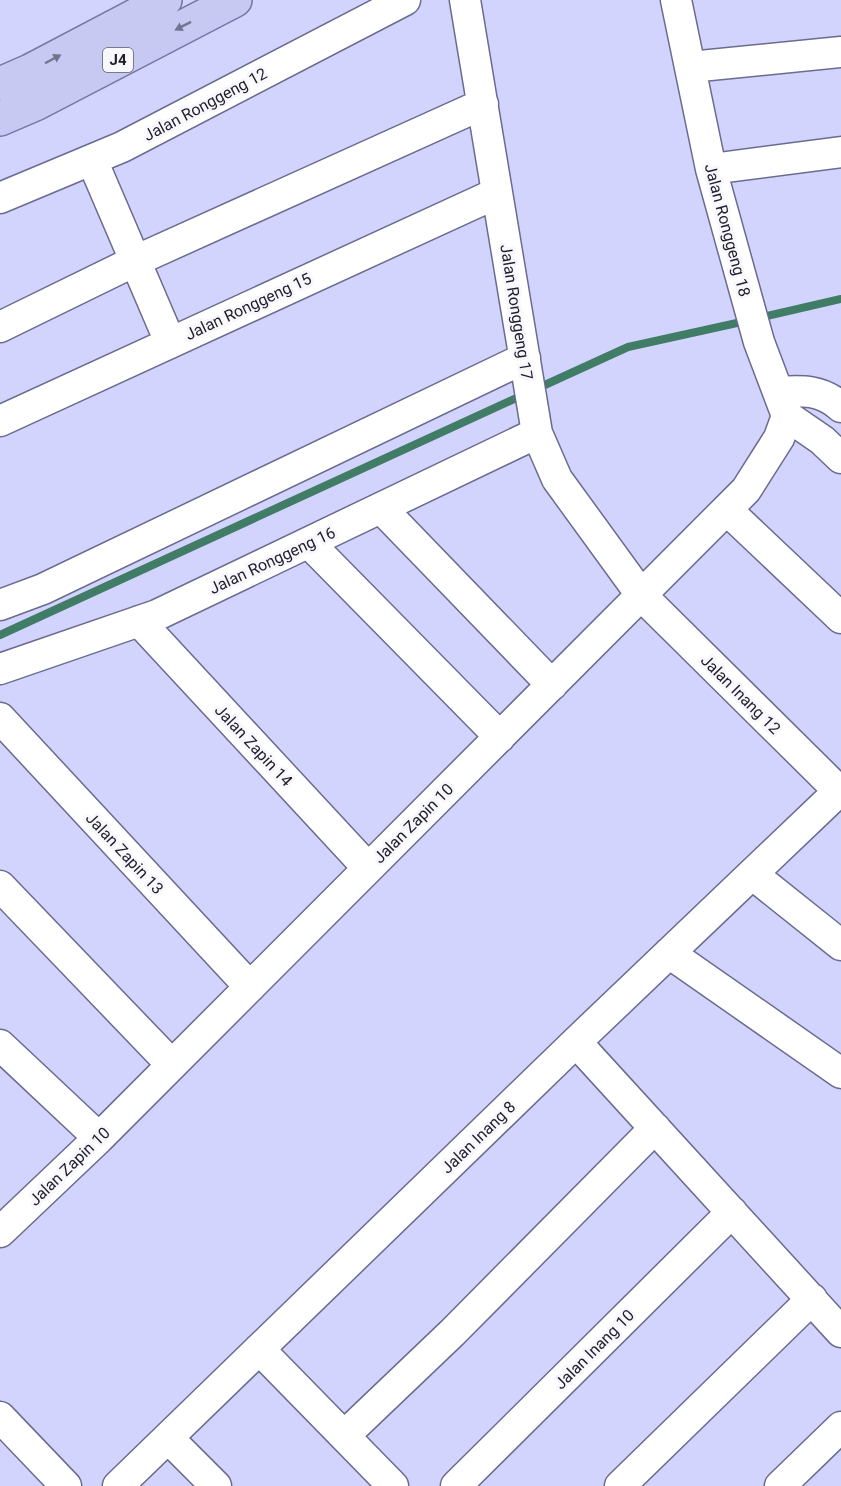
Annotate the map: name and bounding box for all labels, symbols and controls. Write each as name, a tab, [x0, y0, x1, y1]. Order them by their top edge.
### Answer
one-way arrow	[174, 22, 191, 31]
road number: J4	[103, 48, 133, 72]
one-way arrow	[45, 54, 62, 64]
street label: Jalan Ronggeng 12	[140, 64, 270, 145]
street label: Jalan Ronggeng 18	[701, 162, 754, 299]
street label: Jalan Ronggeng 17	[496, 243, 537, 381]
street label: Jalan Ronggeng 15	[182, 269, 314, 344]
street label: Jalan Ronggeng 16	[206, 523, 338, 598]
street label: Jalan Inang 12	[697, 651, 784, 738]
street label: Jalan Zapin 14	[211, 701, 296, 790]
street label: Jalan Zapin 10	[370, 780, 457, 867]
street label: Jalan Zapin 13	[82, 809, 167, 898]
street label: Jalan Inang 8	[437, 1097, 519, 1177]
street label: Jalan Zapin 10	[25, 1123, 114, 1210]
street label: Jalan Inang 10	[551, 1306, 638, 1393]

